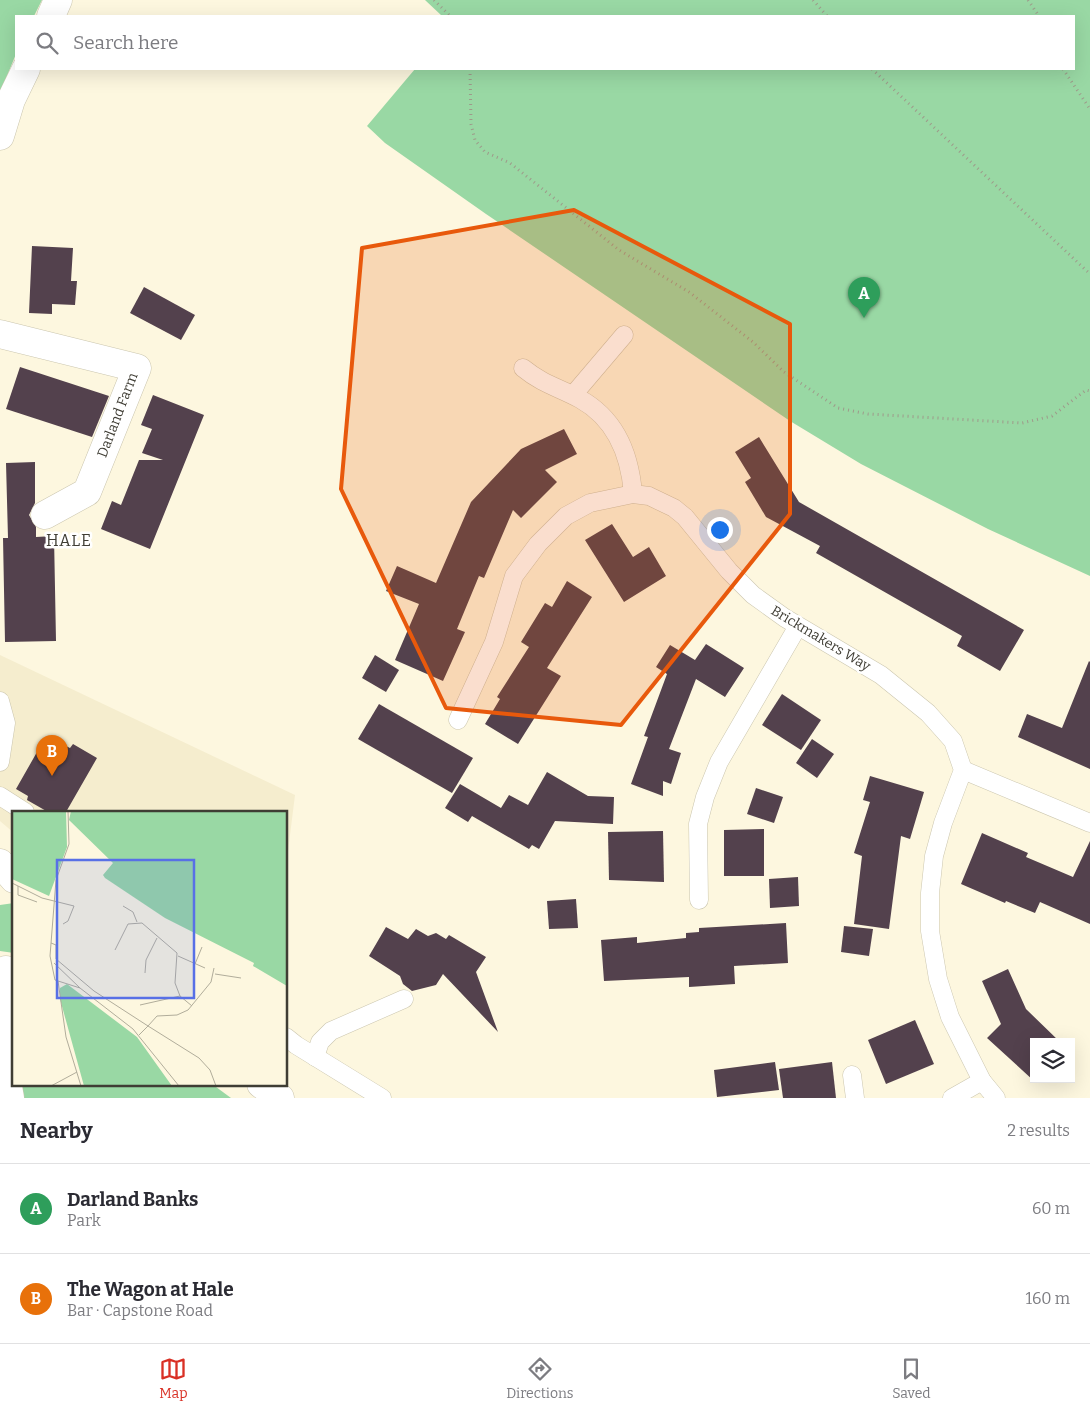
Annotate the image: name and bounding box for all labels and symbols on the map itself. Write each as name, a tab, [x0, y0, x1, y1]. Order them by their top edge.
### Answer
pin: A	[848, 277, 880, 318]
street label: Darland Farm	[94, 370, 142, 460]
your location	[707, 517, 733, 543]
district label: HALE	[46, 531, 92, 550]
street label: Brickmakers Way	[768, 602, 874, 675]
pin: B	[36, 735, 68, 776]
inset map	[12, 811, 288, 1086]

